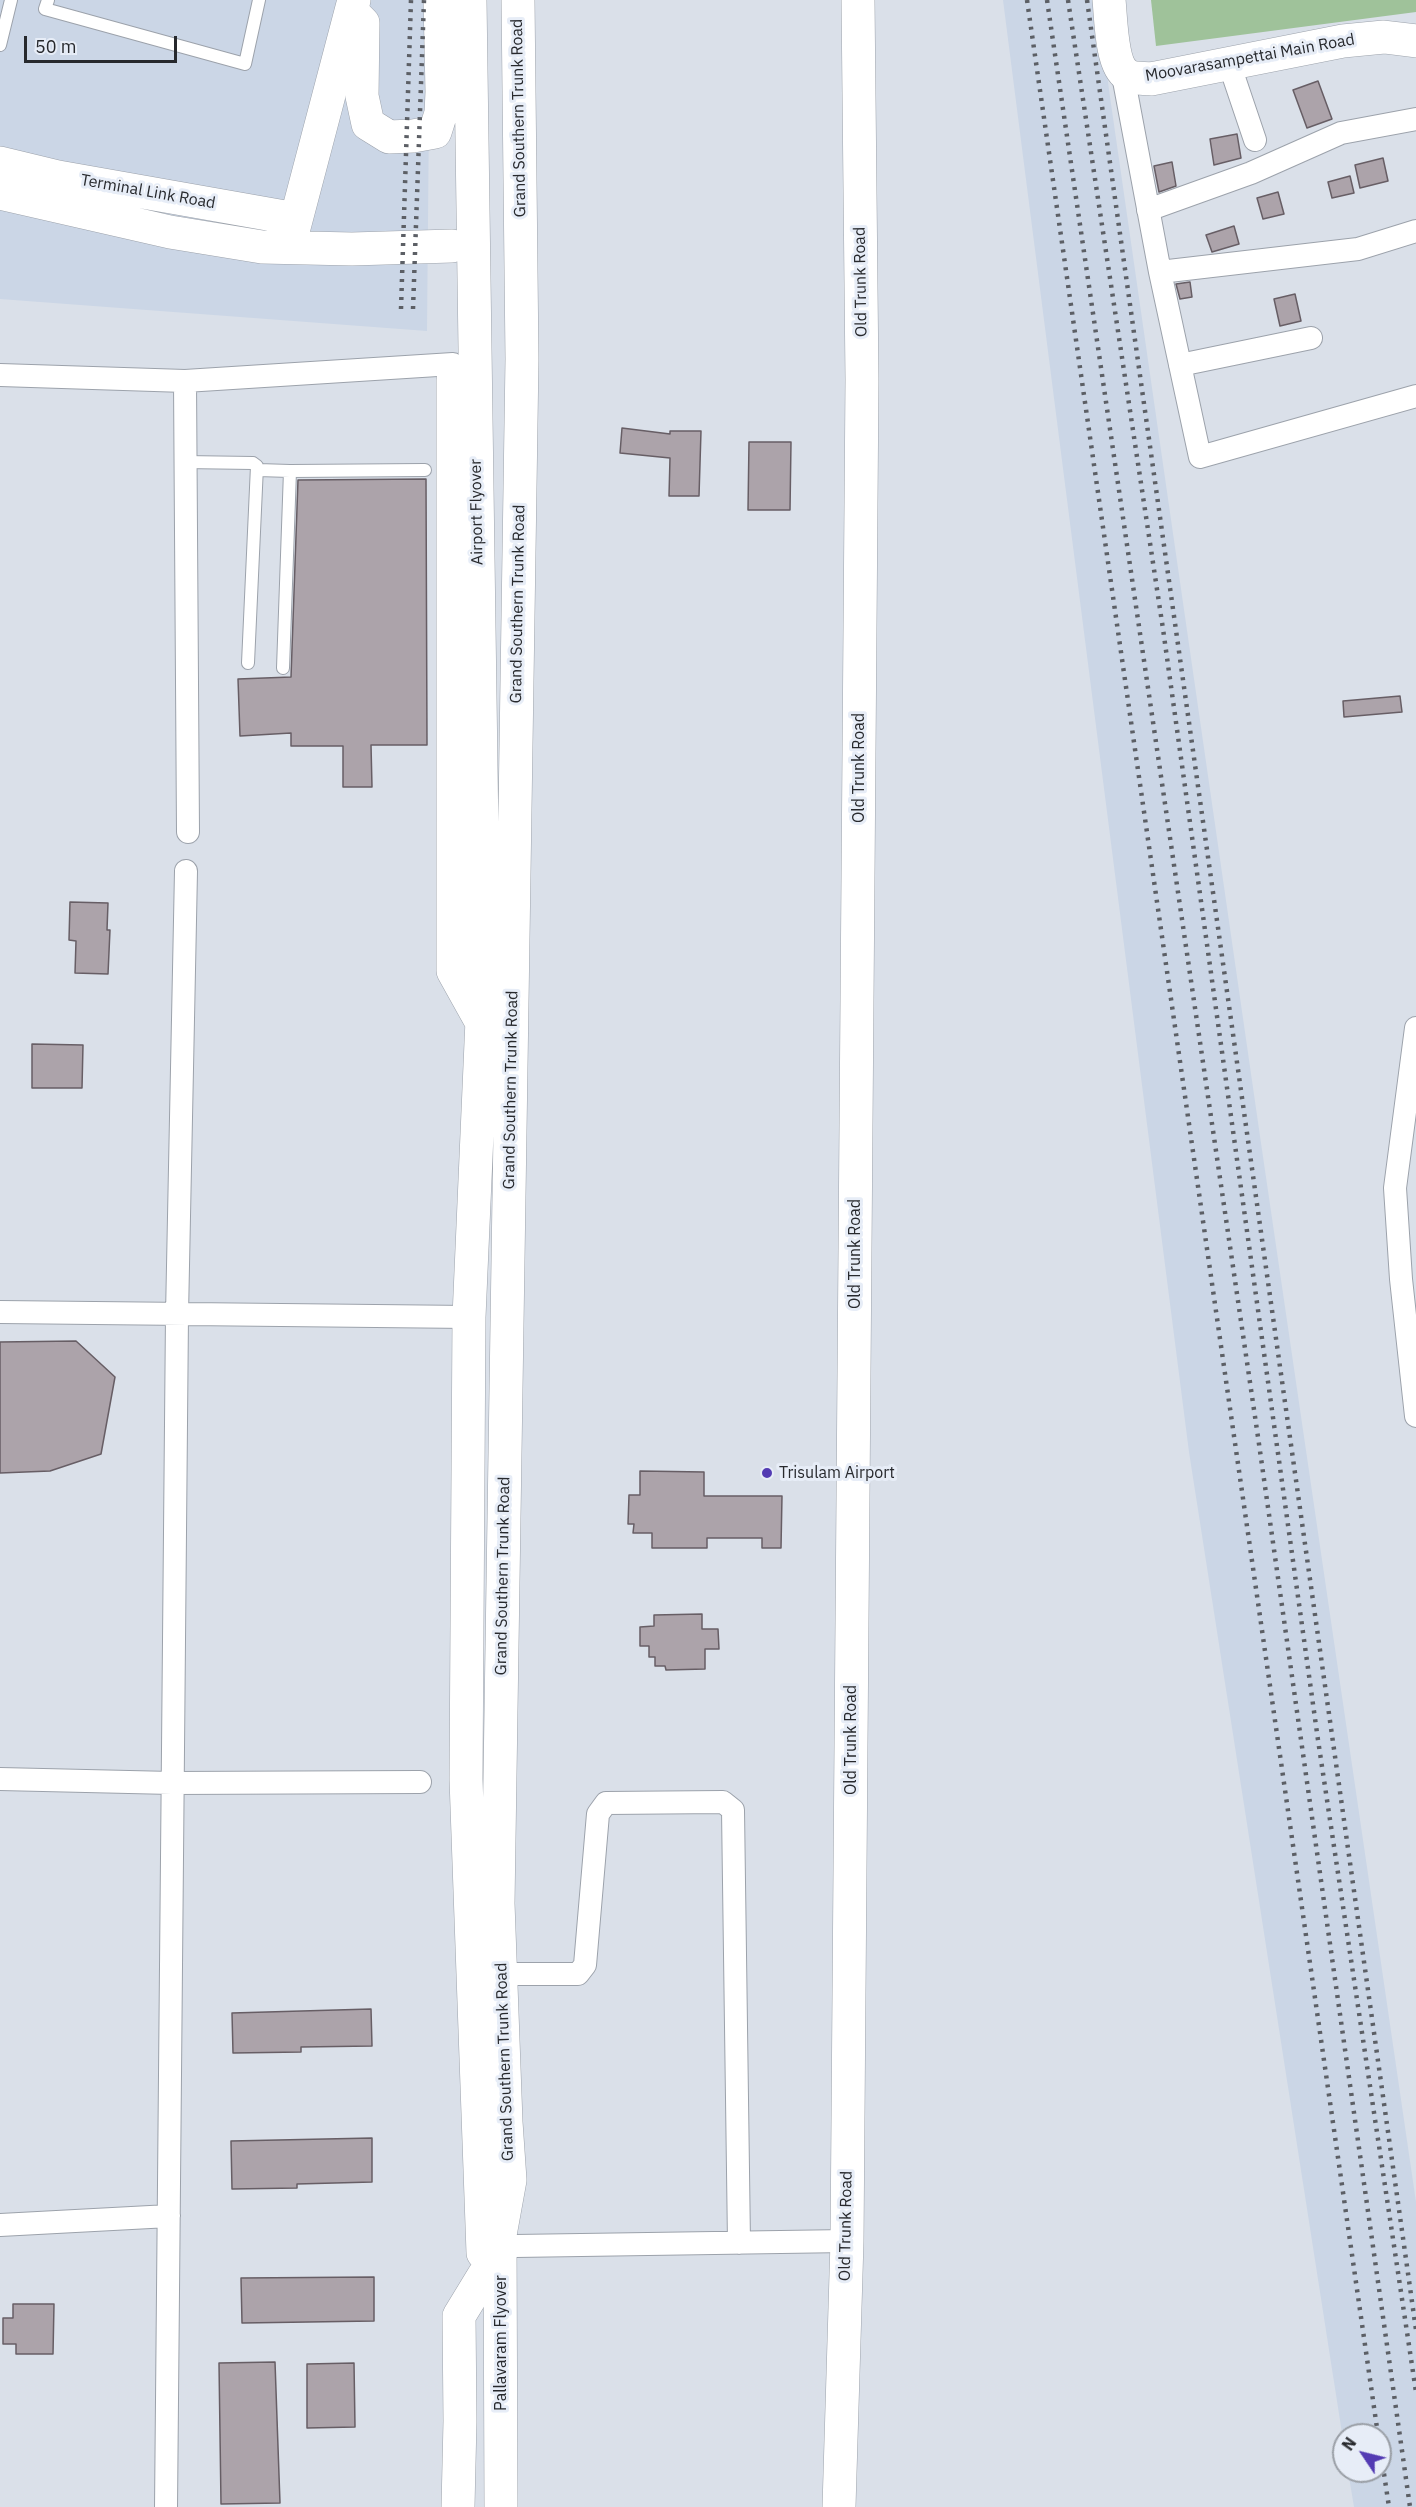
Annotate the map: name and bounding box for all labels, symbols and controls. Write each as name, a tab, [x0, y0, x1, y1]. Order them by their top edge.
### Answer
street label: Grand Southern Trunk Road	[508, 19, 530, 217]
scale bar	[27, 24, 180, 62]
street label: Moovarasampettai Main Road	[1144, 30, 1356, 86]
text: 50 m	[35, 35, 77, 58]
street label: Terminal Link Road	[79, 171, 217, 213]
street label: Old Trunk Road	[850, 227, 872, 337]
street label: Airport Flyover	[466, 459, 488, 565]
street label: Grand Southern Trunk Road	[507, 505, 529, 703]
street label: Old Trunk Road	[849, 713, 869, 823]
street label: Grand Southern Trunk Road	[500, 991, 522, 1189]
street label: Old Trunk Road	[845, 1199, 865, 1309]
place label: Trisulam Airport	[779, 1463, 895, 1483]
marker: Trisulam Airport	[760, 1466, 774, 1480]
street label: Grand Southern Trunk Road	[492, 1477, 514, 1675]
street label: Old Trunk Road	[841, 1685, 861, 1795]
street label: Grand Southern Trunk Road	[492, 1962, 518, 2162]
street label: Old Trunk Road	[835, 2171, 857, 2281]
street label: Pallavaram Flyover	[491, 2275, 511, 2411]
north arrow	[1332, 2423, 1392, 2483]
text: N	[1337, 2433, 1360, 2454]

